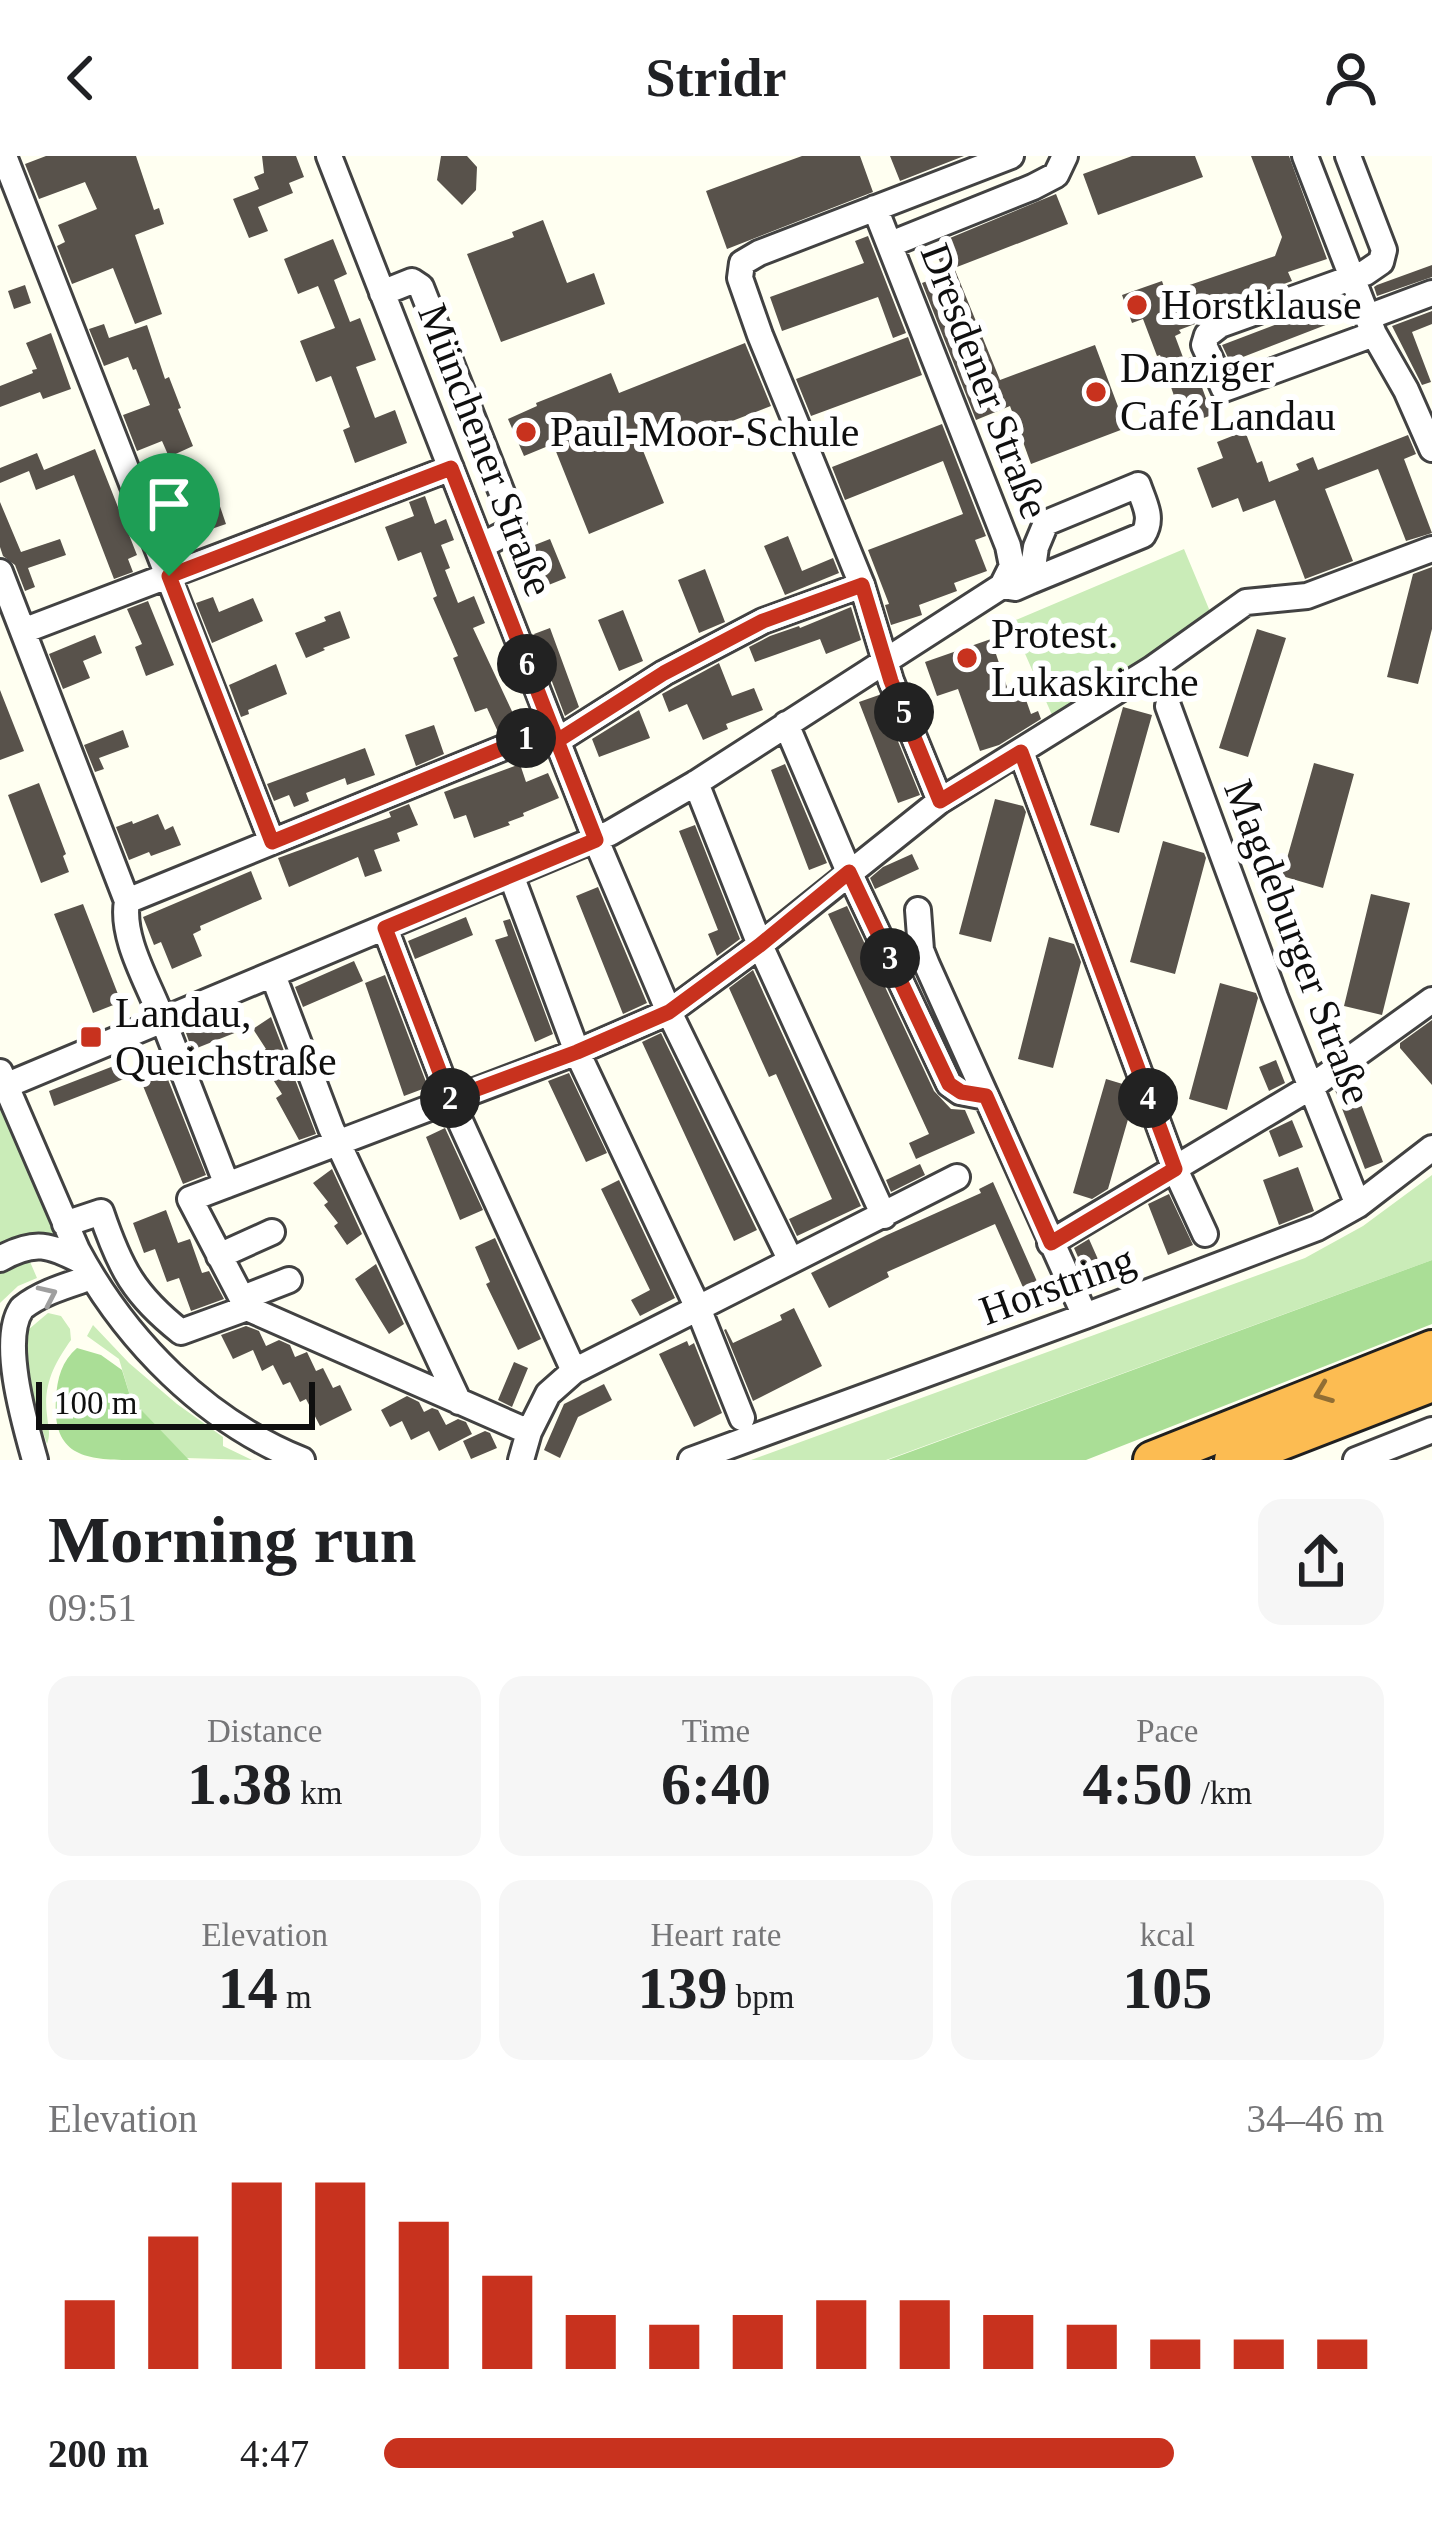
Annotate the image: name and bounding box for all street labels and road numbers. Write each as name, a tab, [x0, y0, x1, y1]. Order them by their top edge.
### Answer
street label: Dresdener Straße	[911, 237, 1059, 525]
street label: Münchener Straße	[409, 297, 563, 603]
street label: Magdeburger Straße	[1215, 774, 1381, 1110]
street label: Horstring	[973, 1236, 1141, 1334]

